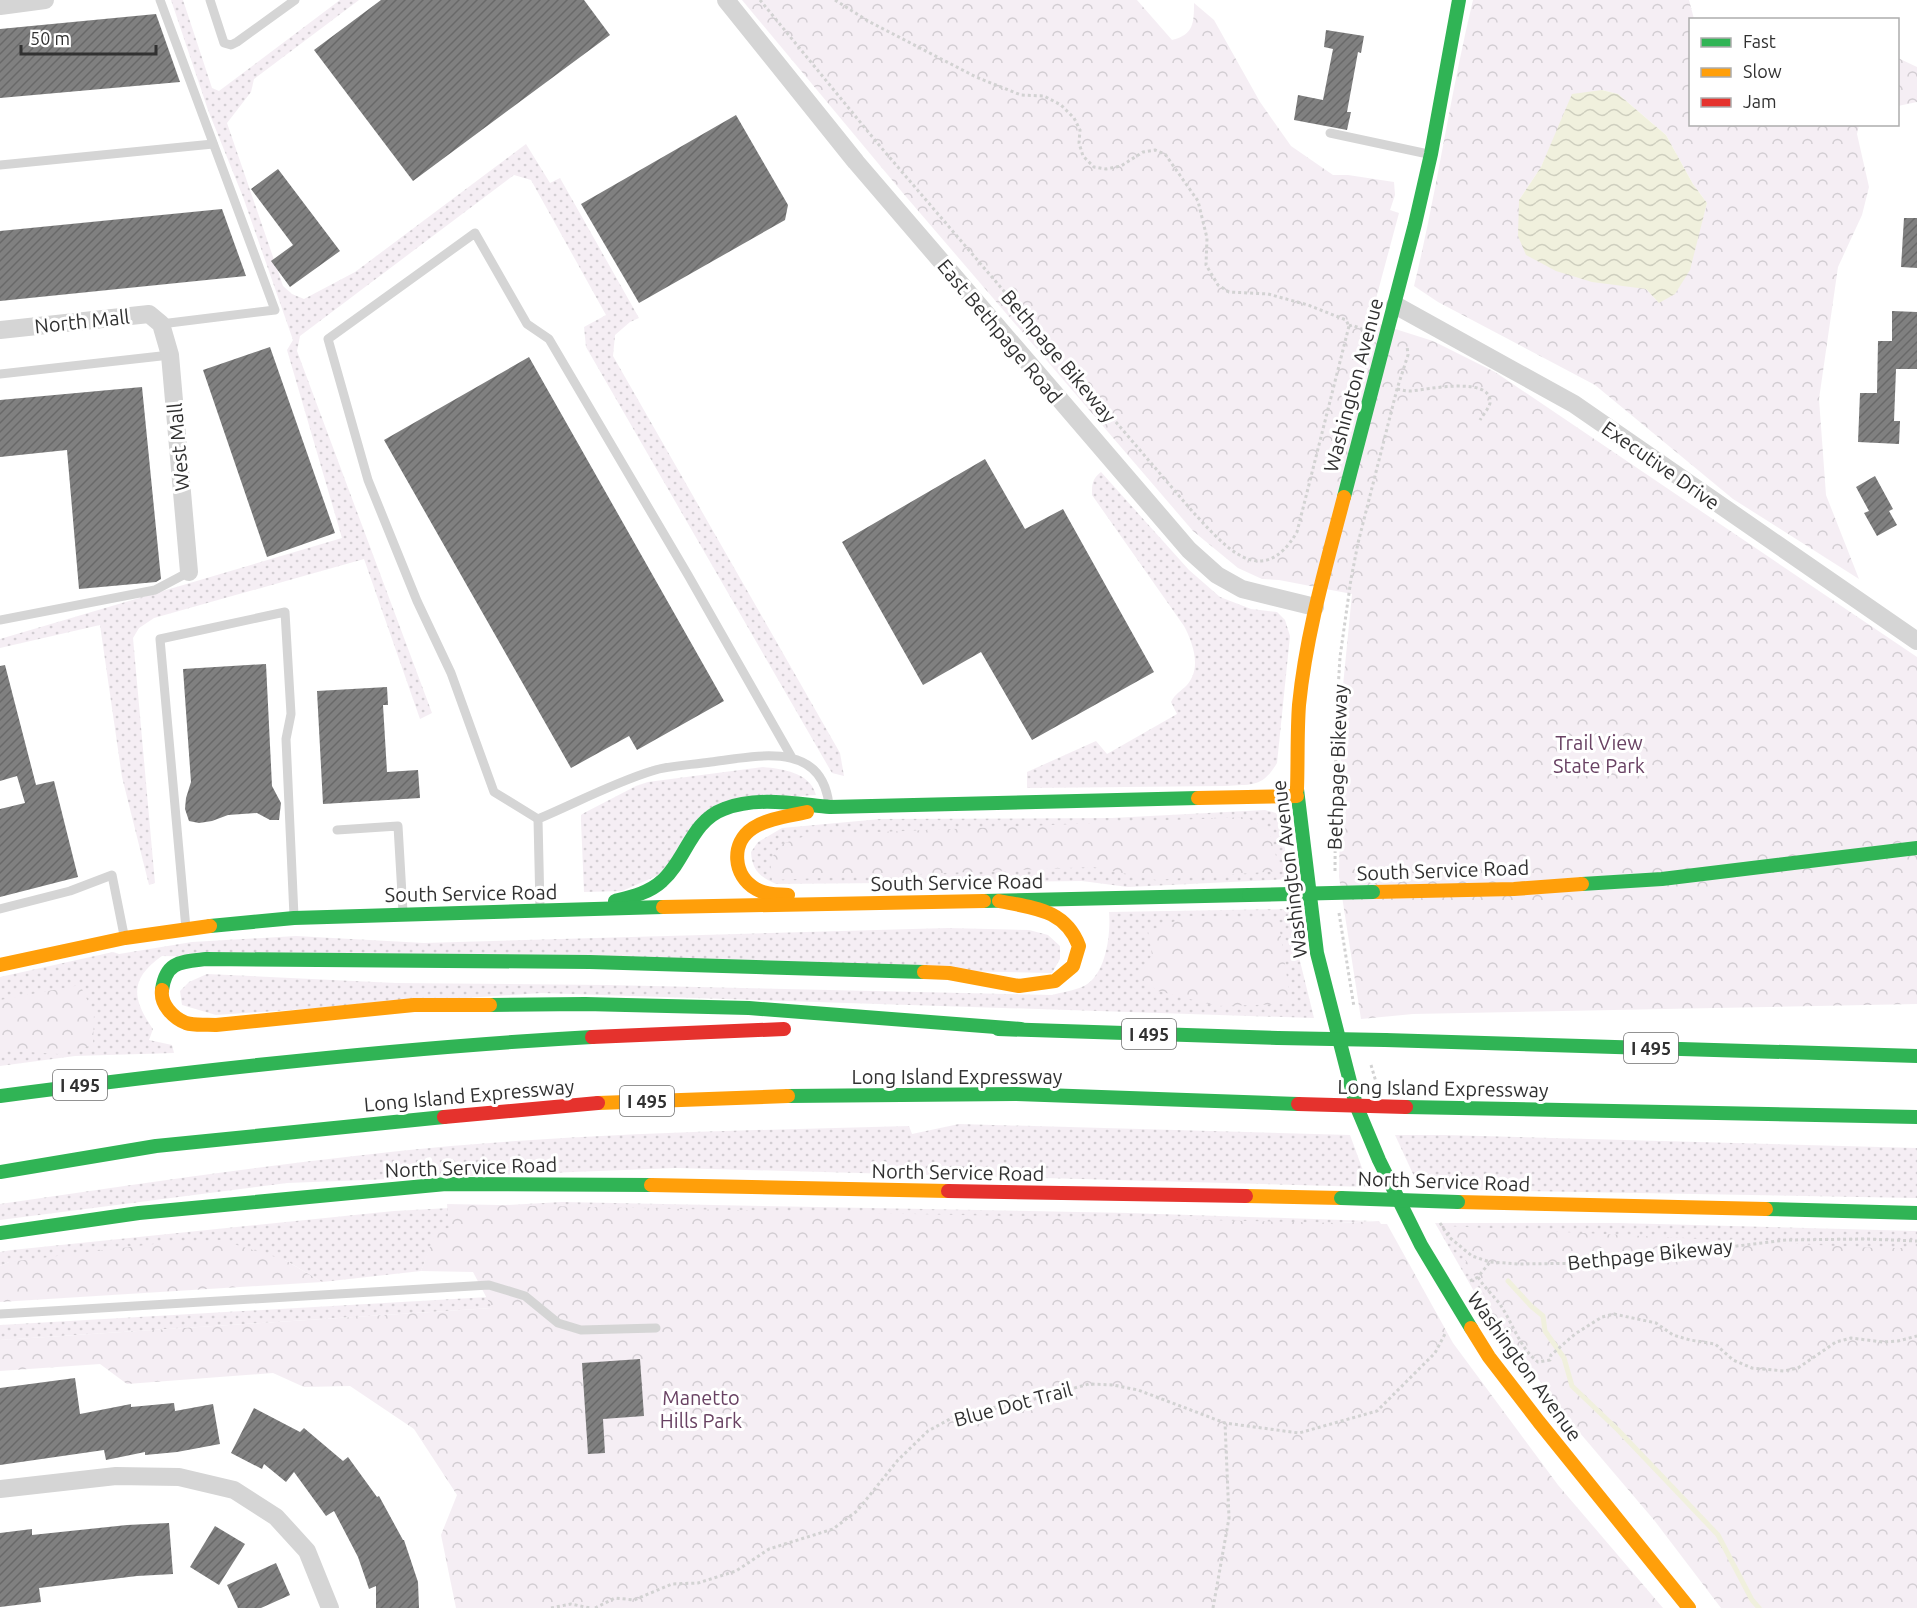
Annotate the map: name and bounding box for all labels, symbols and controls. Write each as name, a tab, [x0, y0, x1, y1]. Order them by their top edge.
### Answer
scale bar	[21, 18, 156, 56]
legend	[1689, 18, 1899, 126]
text: 50 m	[30, 28, 70, 48]
text: Fast	[1743, 31, 1776, 51]
text: Slow	[1743, 61, 1782, 81]
text: Jam	[1743, 91, 1777, 111]
street label: East Bethpage Road	[933, 254, 1067, 408]
street label: Bethpage Bikeway	[997, 285, 1121, 427]
street label: Washington Avenue	[1319, 295, 1387, 475]
street label: North Mall	[33, 305, 131, 337]
street label: West Mall	[163, 402, 193, 492]
street label: Executive Drive	[1598, 416, 1724, 514]
street label: Bethpage Bikeway	[1323, 683, 1351, 850]
park label: Trail View State Park	[1553, 731, 1645, 777]
street label: Washington Avenue	[1267, 779, 1311, 959]
street label: South Service Road	[1356, 855, 1530, 885]
street label: South Service Road	[871, 869, 1043, 895]
street label: South Service Road	[385, 880, 557, 906]
road number: I 495	[1122, 1019, 1176, 1049]
road number: I 495	[1624, 1033, 1678, 1063]
street label: Long Island Expressway	[851, 1065, 1063, 1088]
road number: I 495	[53, 1070, 107, 1100]
street label: Long Island Expressway	[363, 1074, 575, 1116]
street label: Long Island Expressway	[1337, 1075, 1549, 1101]
road number: I 495	[620, 1086, 674, 1116]
street label: North Service Road	[384, 1152, 558, 1182]
street label: North Service Road	[872, 1159, 1044, 1185]
street label: North Service Road	[1357, 1166, 1531, 1196]
street label: Bethpage Bikeway	[1566, 1234, 1734, 1274]
street label: Washington Avenue	[1463, 1287, 1587, 1445]
street label: Blue Dot Trail	[951, 1377, 1075, 1431]
park label: Manetto Hills Park	[660, 1386, 742, 1432]

